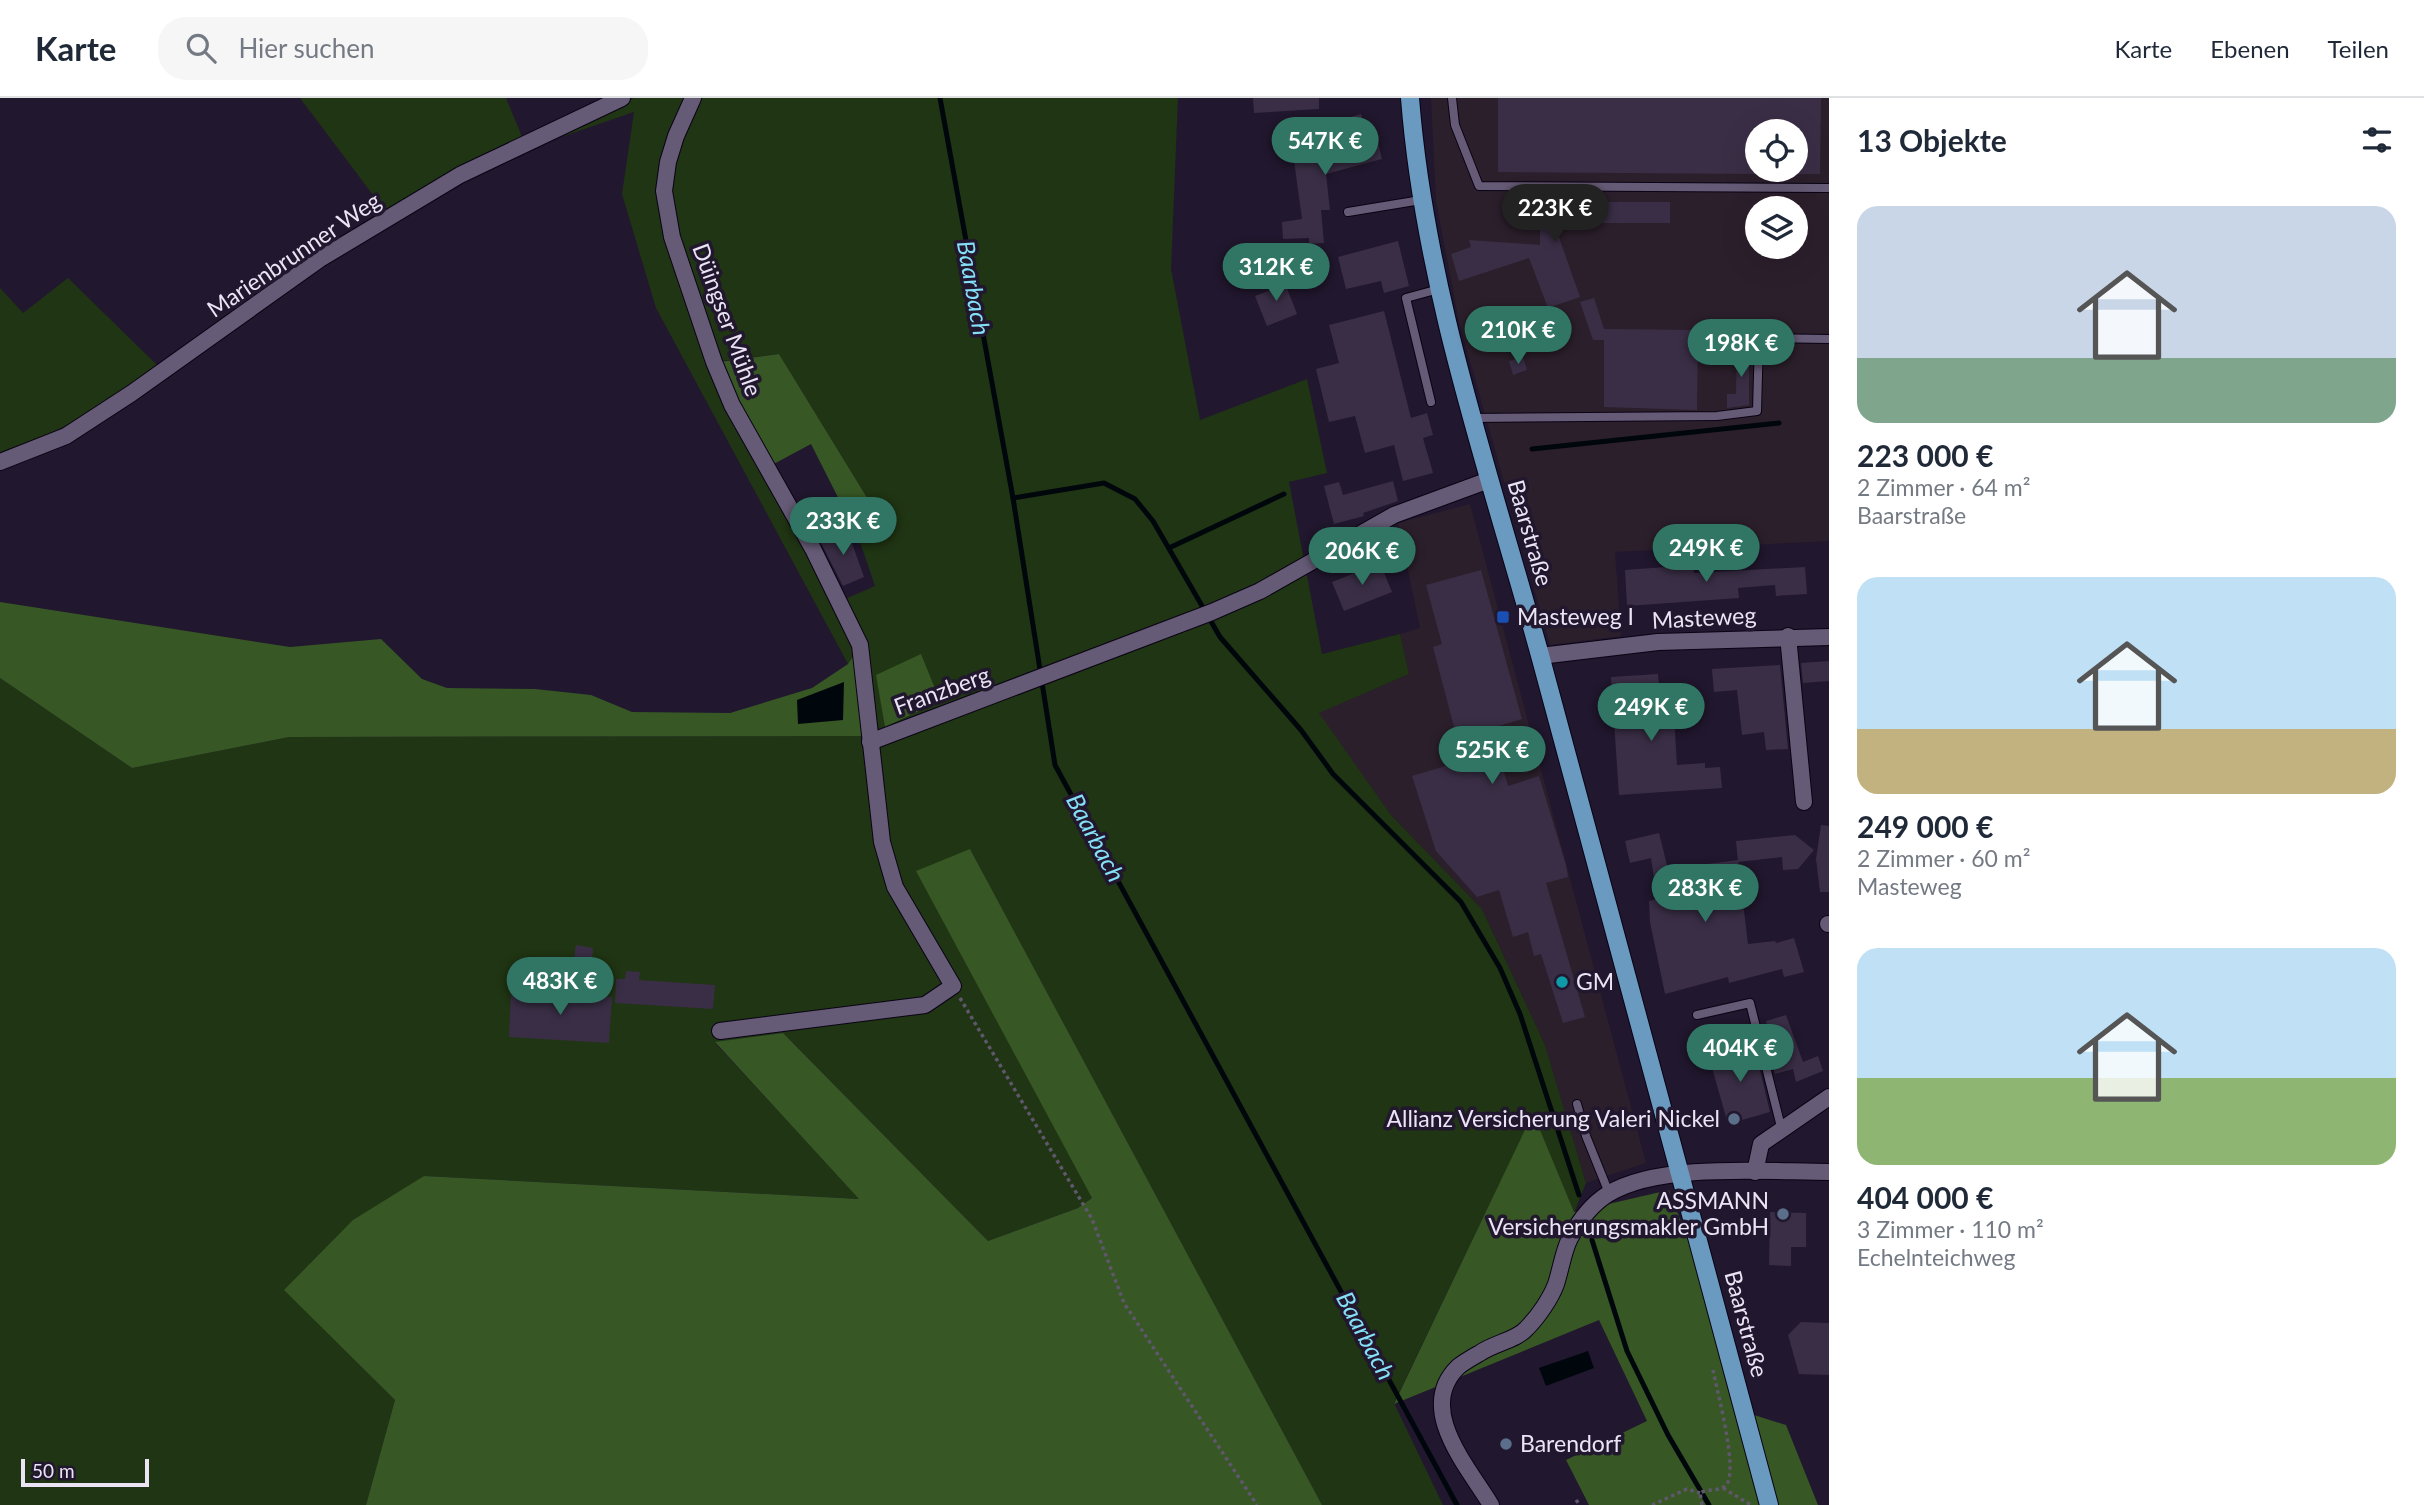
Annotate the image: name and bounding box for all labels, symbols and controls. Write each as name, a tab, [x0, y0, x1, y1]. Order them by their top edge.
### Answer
search box	[158, 17, 648, 80]
text: Karte	[35, 28, 116, 68]
icon: search	[182, 29, 220, 67]
text: Hier suchen	[238, 32, 375, 64]
text: Karte	[2115, 34, 2172, 63]
text: Ebenen	[2210, 34, 2290, 63]
text: Teilen	[2328, 34, 2389, 63]
pin: 547K €	[1268, 118, 1382, 177]
map controls	[1745, 119, 1808, 259]
button: locate	[1745, 119, 1808, 182]
icon: filters	[2358, 121, 2396, 159]
text: 13 Objekte	[1857, 122, 2007, 158]
text: 547K €	[1288, 126, 1362, 154]
pin: 223K €	[1498, 184, 1612, 244]
street label: Marienbrunner Weg	[201, 186, 386, 323]
text: 223K €	[1518, 193, 1592, 221]
button: layers	[1745, 196, 1808, 259]
water label: Baarbach	[952, 238, 997, 337]
street label: Düingser Mühle	[687, 239, 769, 400]
pin: 312K €	[1219, 244, 1333, 303]
text: 312K €	[1239, 252, 1313, 280]
icon: home	[2064, 252, 2190, 378]
pin: 210K €	[1461, 306, 1575, 366]
text: 210K €	[1481, 315, 1555, 343]
pin: 198K €	[1684, 320, 1798, 379]
text: 198K €	[1704, 328, 1778, 356]
text: 223 000 €	[1857, 437, 1993, 473]
text: 2 Zimmer · 64 m²	[1857, 473, 2030, 501]
street label: Baarstraße	[1502, 476, 1559, 589]
pin: 233K €	[786, 498, 900, 557]
text: Baarstraße	[1857, 501, 1966, 529]
text: 233K €	[806, 506, 880, 534]
pin: 249K €	[1649, 524, 1763, 584]
pin: 206K €	[1305, 528, 1419, 587]
text: 249K €	[1669, 533, 1743, 561]
text: 206K €	[1325, 536, 1399, 564]
street label: Masteweg	[1651, 600, 1757, 634]
place label: Masteweg I	[1517, 602, 1634, 630]
marker: Masteweg I	[1495, 609, 1511, 625]
icon: home	[2064, 623, 2190, 749]
street label: Franzberg	[890, 660, 993, 720]
pin: 249K €	[1594, 684, 1708, 743]
text: 249K €	[1614, 692, 1688, 720]
pin: 525K €	[1435, 726, 1549, 786]
text: 525K €	[1455, 735, 1529, 763]
water label: Baarbach	[1061, 788, 1132, 886]
text: 249 000 €	[1857, 808, 1993, 844]
text: 2 Zimmer · 60 m²	[1857, 844, 2030, 872]
pin: 283K €	[1648, 864, 1762, 924]
text: Masteweg	[1857, 872, 1962, 900]
text: 283K €	[1668, 873, 1742, 901]
pin: 483K €	[503, 958, 617, 1017]
text: 483K €	[523, 966, 597, 994]
place label: GM	[1576, 967, 1614, 995]
marker: GM	[1554, 974, 1570, 990]
icon: home	[2064, 994, 2190, 1120]
pin: 404K €	[1683, 1024, 1797, 1084]
text: 404K €	[1703, 1033, 1777, 1061]
place label: Allianz Versicherung Valeri Nickel	[1386, 1104, 1720, 1132]
marker: Allianz Versicherung Valeri Nickel	[1726, 1111, 1742, 1127]
text: 404 000 €	[1857, 1179, 1993, 1215]
place label: ASSMANN Versicherungsmakler GmbH	[1488, 1186, 1769, 1240]
marker: ASSMANN Versicherungsmakler GmbH	[1775, 1206, 1791, 1222]
text: 3 Zimmer · 110 m²	[1857, 1215, 2044, 1243]
text: Echelnteichweg	[1857, 1243, 2015, 1271]
street label: Baarstraße	[1719, 1267, 1775, 1380]
water label: Baarbach	[1331, 1286, 1402, 1384]
place label: Barendorf	[1520, 1429, 1621, 1457]
marker: Barendorf	[1498, 1436, 1514, 1452]
scale bar	[21, 1456, 149, 1488]
text: 50 m	[32, 1459, 75, 1482]

